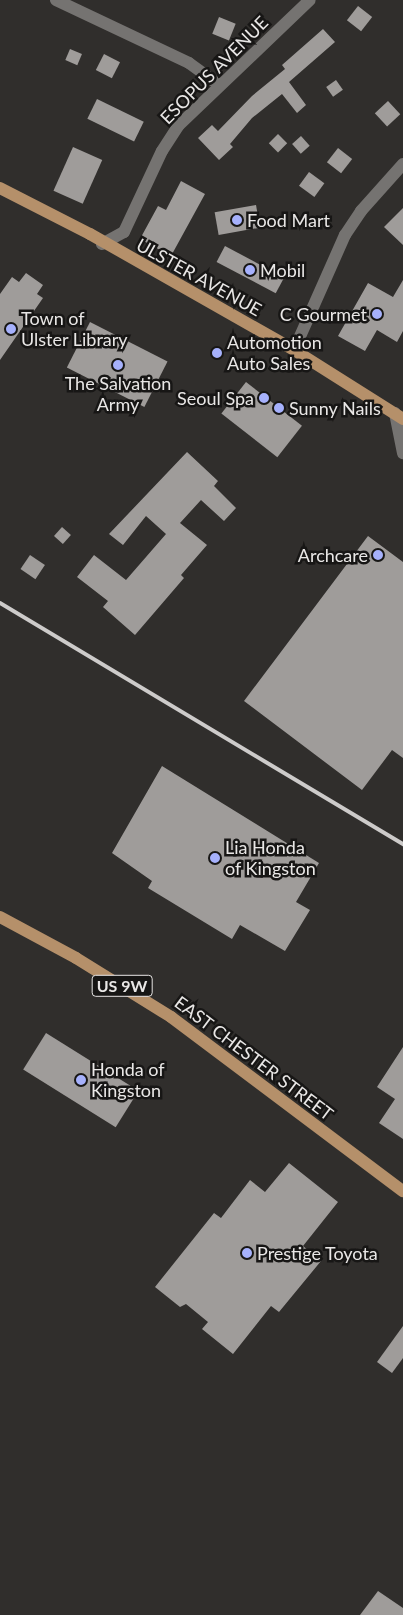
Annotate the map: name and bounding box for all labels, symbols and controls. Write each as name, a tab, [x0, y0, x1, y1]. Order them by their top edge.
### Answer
street label: ESOPUS AVENUE	[155, 11, 273, 129]
place label: Food Mart	[247, 209, 330, 231]
marker: Food Mart	[231, 214, 243, 226]
street label: ULSTER AVENUE	[132, 234, 266, 320]
place label: Mobil	[260, 259, 305, 281]
marker: Mobil	[244, 264, 256, 276]
place label: C Gourmet	[280, 303, 367, 325]
place label: Town of Ulster Library	[21, 308, 128, 350]
marker: C Gourmet	[371, 308, 383, 320]
marker: Town of Ulster Library	[5, 323, 17, 335]
place label: Automotion Auto Sales	[227, 332, 322, 374]
marker: Automotion Auto Sales	[211, 347, 223, 359]
marker: The Salvation Army	[112, 359, 124, 371]
place label: The Salvation Army	[65, 373, 171, 416]
place label: Seoul Spa	[177, 387, 254, 409]
marker: Seoul Spa	[258, 392, 270, 404]
place label: Sunny Nails	[289, 397, 381, 419]
marker: Sunny Nails	[273, 402, 285, 414]
place label: Archcare	[298, 544, 368, 566]
marker: Archcare	[372, 549, 384, 561]
place label: Lia Honda of Kingston	[225, 837, 316, 880]
marker: Lia Honda of Kingston	[209, 852, 221, 864]
road number: US 9W	[91, 972, 153, 999]
street label: EAST CHESTER STREET	[170, 991, 338, 1125]
place label: Honda of Kingston	[91, 1059, 165, 1102]
marker: Honda of Kingston	[75, 1074, 87, 1086]
place label: Prestige Toyota	[257, 1242, 378, 1264]
marker: Prestige Toyota	[241, 1247, 253, 1259]

